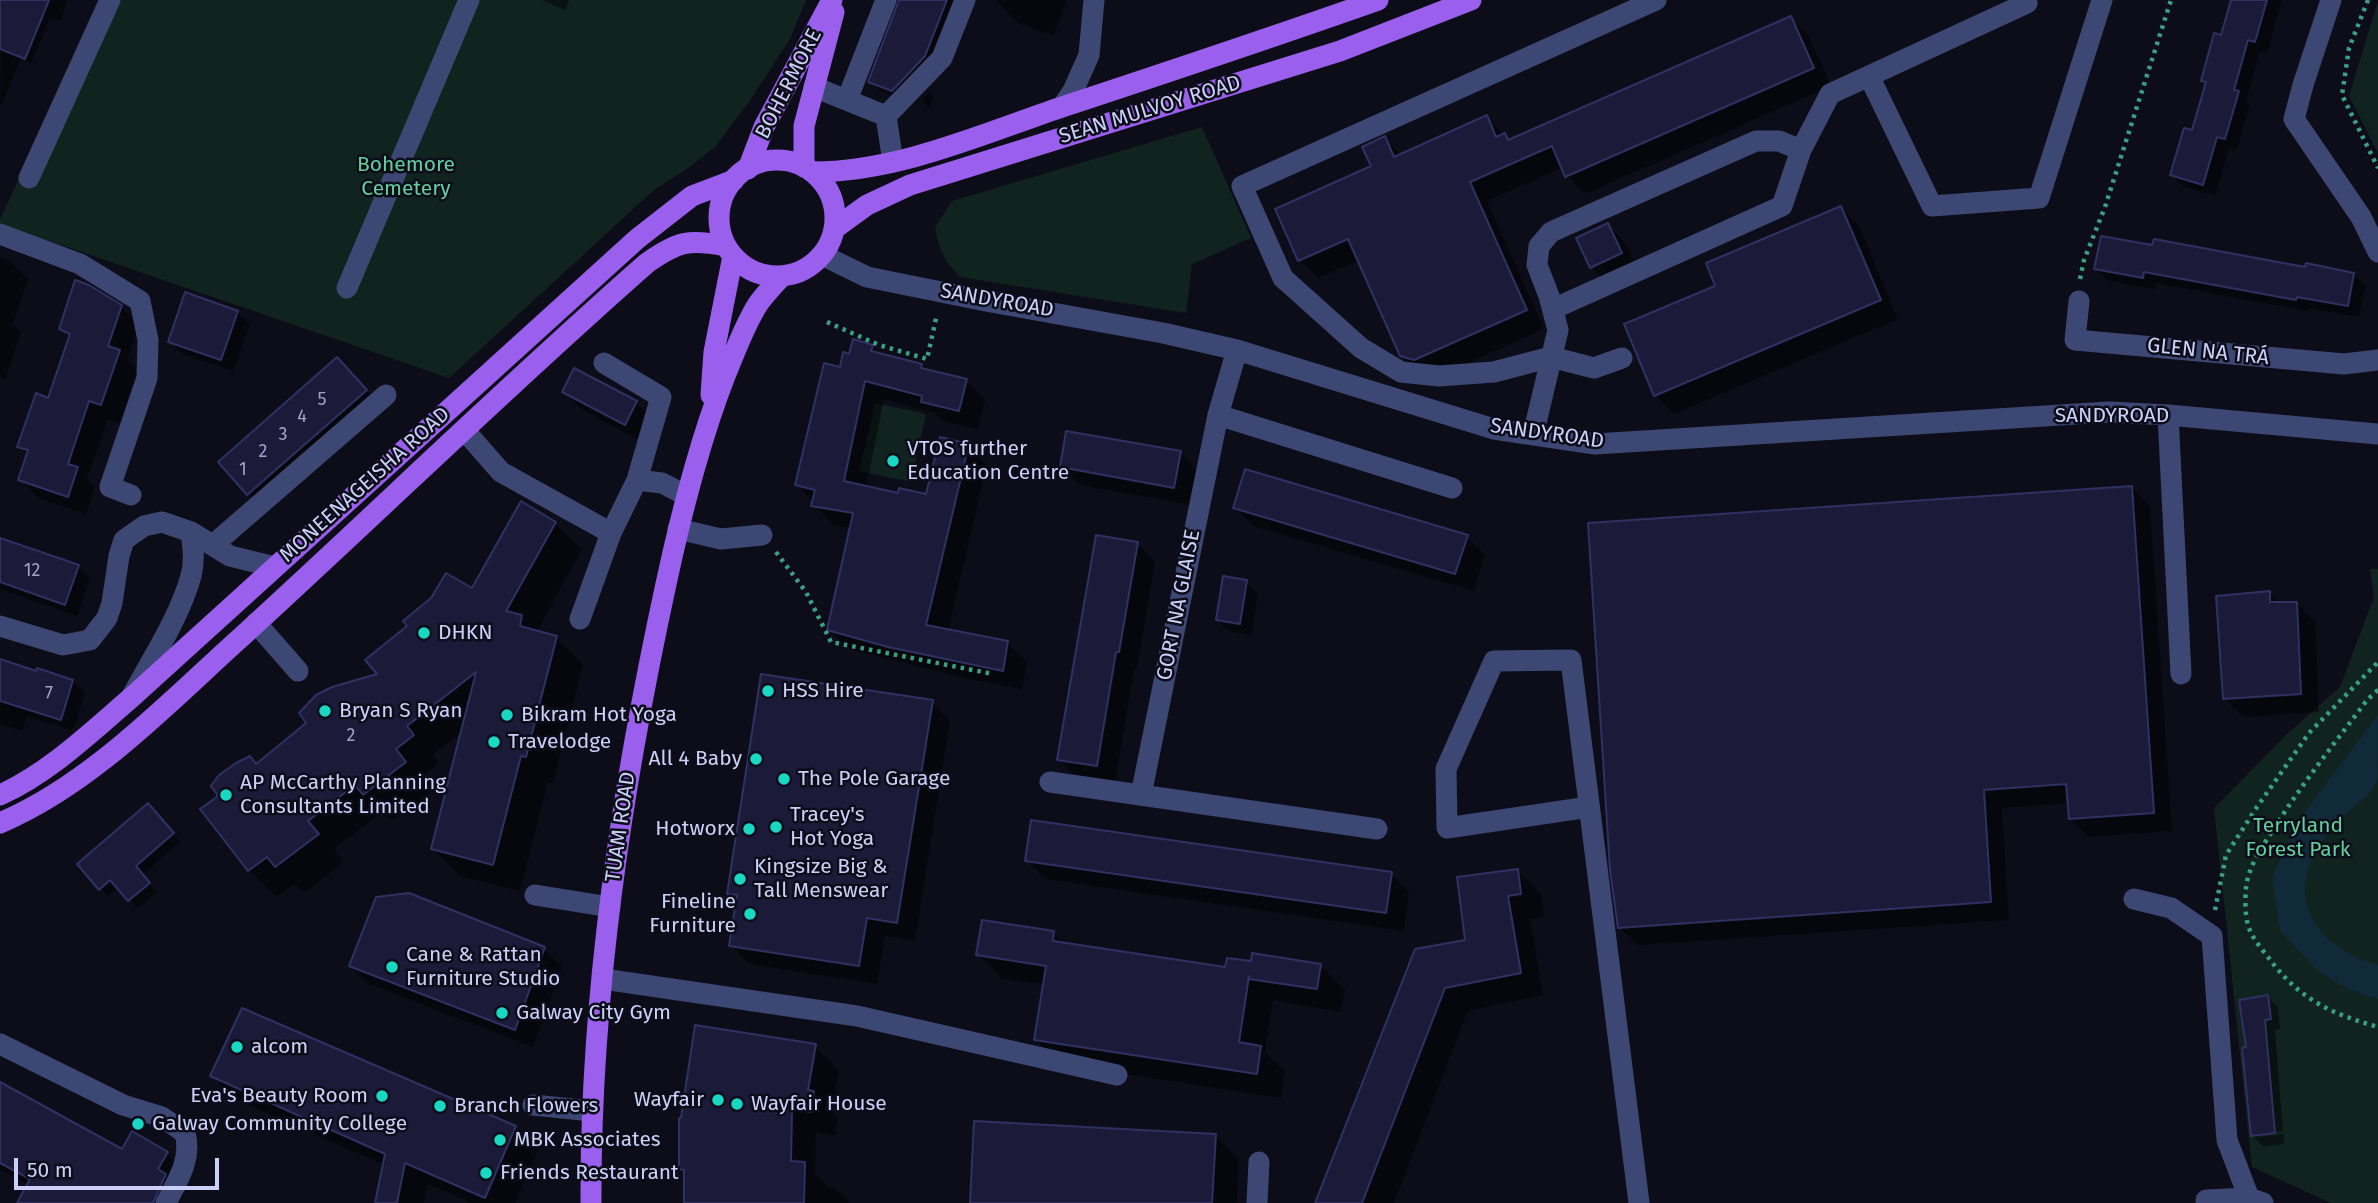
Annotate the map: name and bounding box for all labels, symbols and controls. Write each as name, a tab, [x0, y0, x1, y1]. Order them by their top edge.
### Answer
street label: BOHERMORE	[751, 25, 827, 143]
street label: SEAN MULVOY ROAD	[1056, 70, 1244, 150]
park label: Bohemore Cemetery	[357, 152, 455, 202]
street label: SANDYROAD	[938, 279, 1056, 323]
street label: GLEN NA TRÁ	[2146, 333, 2270, 371]
house number: 5	[317, 389, 327, 411]
street label: MONEENAGEISHA ROAD	[275, 402, 455, 568]
street label: SANDYROAD	[2055, 403, 2169, 429]
house number: 4	[297, 406, 307, 428]
street label: SANDYROAD	[1489, 414, 1605, 454]
house number: 3	[279, 424, 287, 446]
place label: VTOS further Education Centre	[907, 436, 1069, 486]
house number: 2	[259, 441, 267, 463]
marker: VTOS further Education Centre	[885, 453, 901, 469]
house number: 1	[239, 459, 247, 481]
street label: GORT NA GLAISE	[1152, 527, 1206, 683]
house number: 12	[24, 560, 40, 582]
place label: DHKN	[438, 620, 493, 646]
marker: DHKN	[416, 625, 432, 641]
place label: HSS Hire	[782, 678, 864, 704]
house number: 7	[45, 683, 53, 705]
marker: HSS Hire	[760, 683, 776, 699]
place label: Bryan S Ryan	[339, 698, 463, 724]
place label: Bikram Hot Yoga	[521, 702, 677, 728]
marker: Bryan S Ryan	[317, 703, 333, 719]
marker: Bikram Hot Yoga	[499, 707, 515, 723]
house number: 2	[347, 725, 355, 747]
place label: Travelodge	[508, 729, 611, 755]
marker: Travelodge	[486, 734, 502, 750]
place label: All 4 Baby	[648, 746, 742, 772]
marker: All 4 Baby	[748, 751, 764, 767]
place label: The Pole Garage	[798, 766, 950, 792]
place label: AP McCarthy Planning Consultants Limited	[240, 770, 446, 820]
street label: TUAM ROAD	[601, 770, 641, 884]
marker: The Pole Garage	[776, 771, 792, 787]
marker: AP McCarthy Planning Consultants Limited	[218, 787, 234, 803]
place label: Tracey's Hot Yoga	[790, 802, 874, 852]
park label: Terryland Forest Park	[2245, 813, 2351, 863]
place label: Hotworx	[655, 816, 735, 842]
marker: Tracey's Hot Yoga	[768, 819, 784, 835]
marker: Hotworx	[741, 821, 757, 837]
place label: Kingsize Big & Tall Menswear	[754, 854, 888, 904]
marker: Kingsize Big & Tall Menswear	[732, 871, 748, 887]
place label: Fineline Furniture	[649, 889, 736, 939]
marker: Fineline Furniture	[742, 906, 758, 922]
place label: Cane & Rattan Furniture Studio	[406, 942, 560, 992]
marker: Cane & Rattan Furniture Studio	[384, 959, 400, 975]
place label: Galway City Gym	[516, 1000, 671, 1026]
marker: Galway City Gym	[494, 1005, 510, 1021]
place label: alcom	[251, 1034, 308, 1060]
marker: alcom	[229, 1039, 245, 1055]
place label: Eva's Beauty Room	[190, 1083, 368, 1109]
place label: Wayfair	[634, 1087, 704, 1113]
marker: Eva's Beauty Room	[374, 1088, 390, 1104]
place label: Wayfair House	[751, 1091, 887, 1117]
marker: Wayfair	[710, 1092, 726, 1108]
place label: Branch Flowers	[454, 1093, 598, 1119]
marker: Wayfair House	[729, 1096, 745, 1112]
marker: Branch Flowers	[432, 1098, 448, 1114]
place label: Galway Community College	[152, 1111, 407, 1137]
marker: Galway Community College	[130, 1116, 146, 1132]
place label: MBK Associates	[514, 1127, 661, 1153]
marker: MBK Associates	[492, 1132, 508, 1148]
scale bar	[18, 1144, 222, 1188]
text: 50 m	[27, 1157, 73, 1183]
place label: Friends Restaurant	[500, 1160, 679, 1186]
marker: Friends Restaurant	[478, 1165, 494, 1181]

